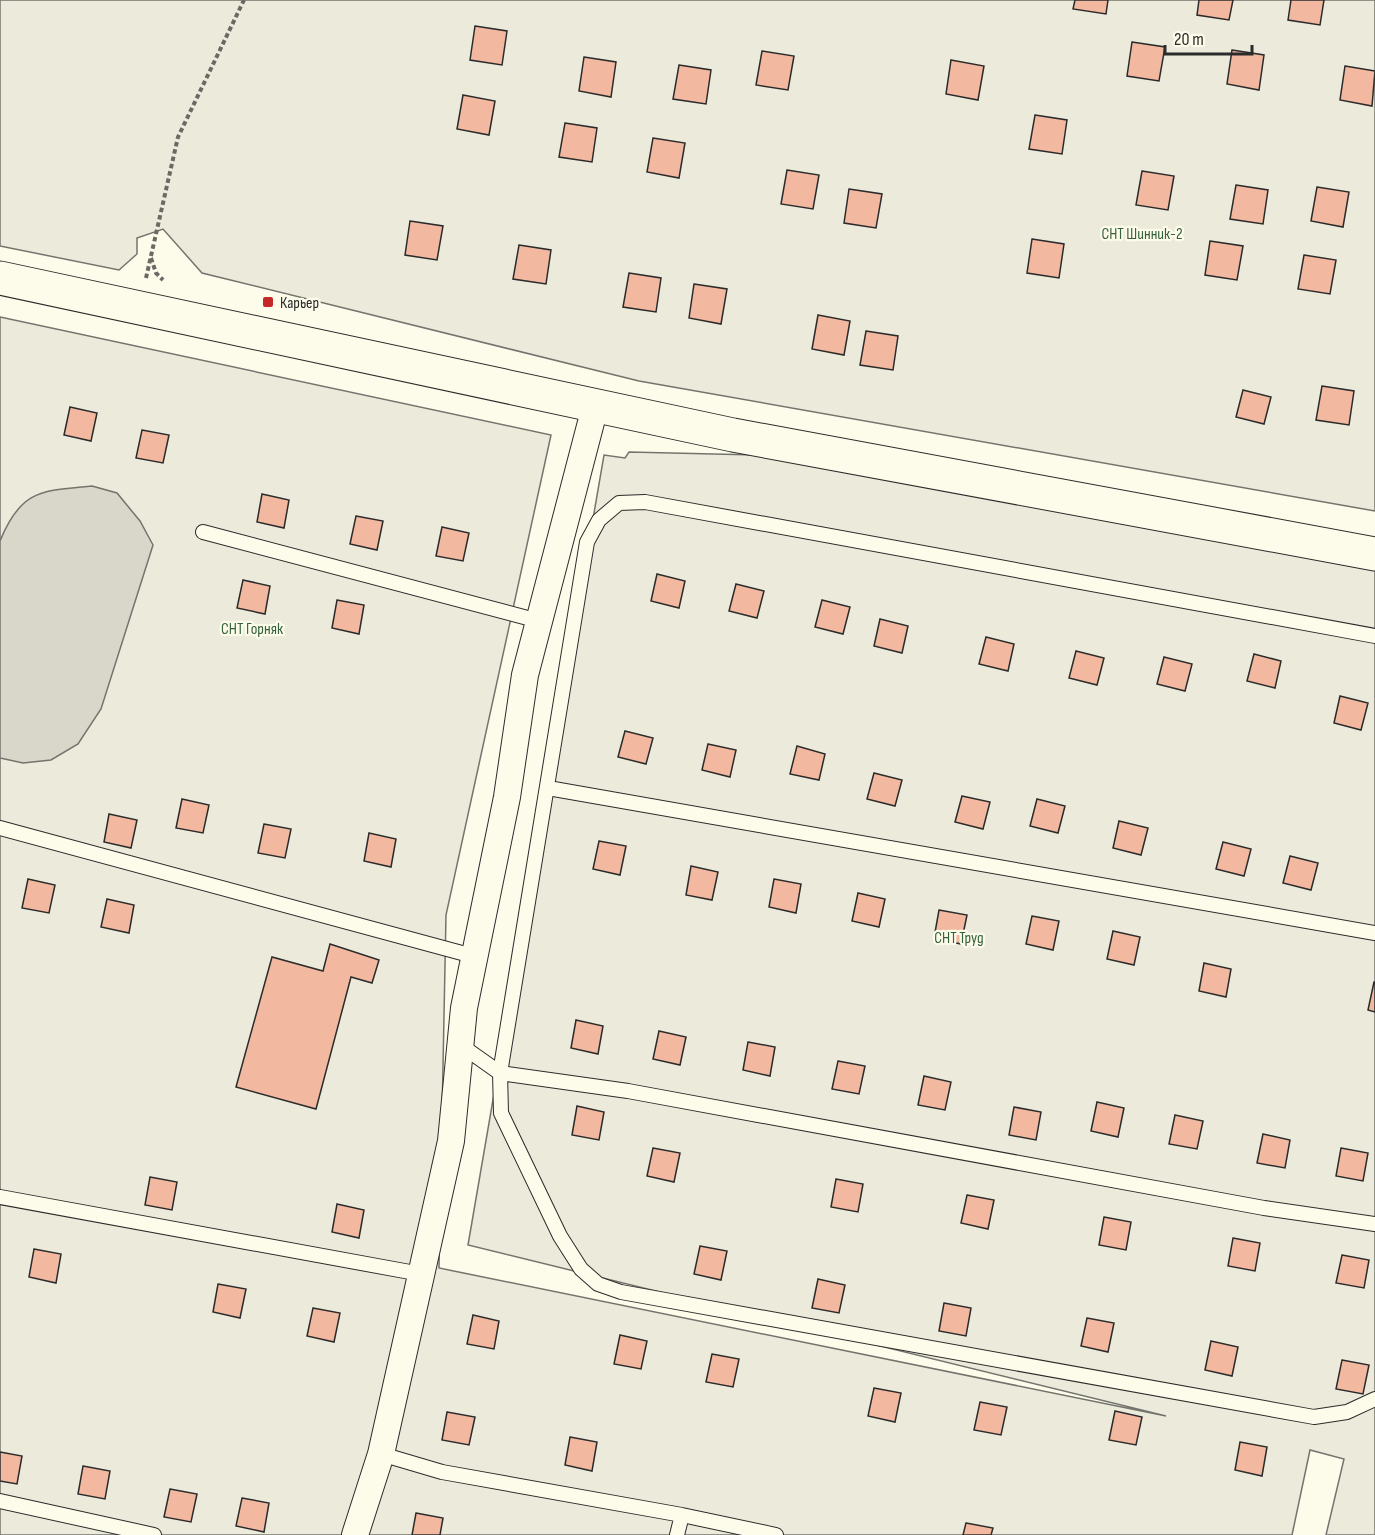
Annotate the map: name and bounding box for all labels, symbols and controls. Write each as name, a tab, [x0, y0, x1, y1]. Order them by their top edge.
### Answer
scale bar	[1165, 18, 1252, 56]
text: 20 m	[1174, 29, 1204, 50]
park label: СНТ Шинник-2	[1101, 225, 1183, 244]
place label: Карьер	[280, 294, 319, 313]
marker: Карьер	[261, 295, 275, 309]
park label: СНТ Горняк	[221, 620, 284, 639]
park label: СНТ Труд	[934, 929, 984, 948]

